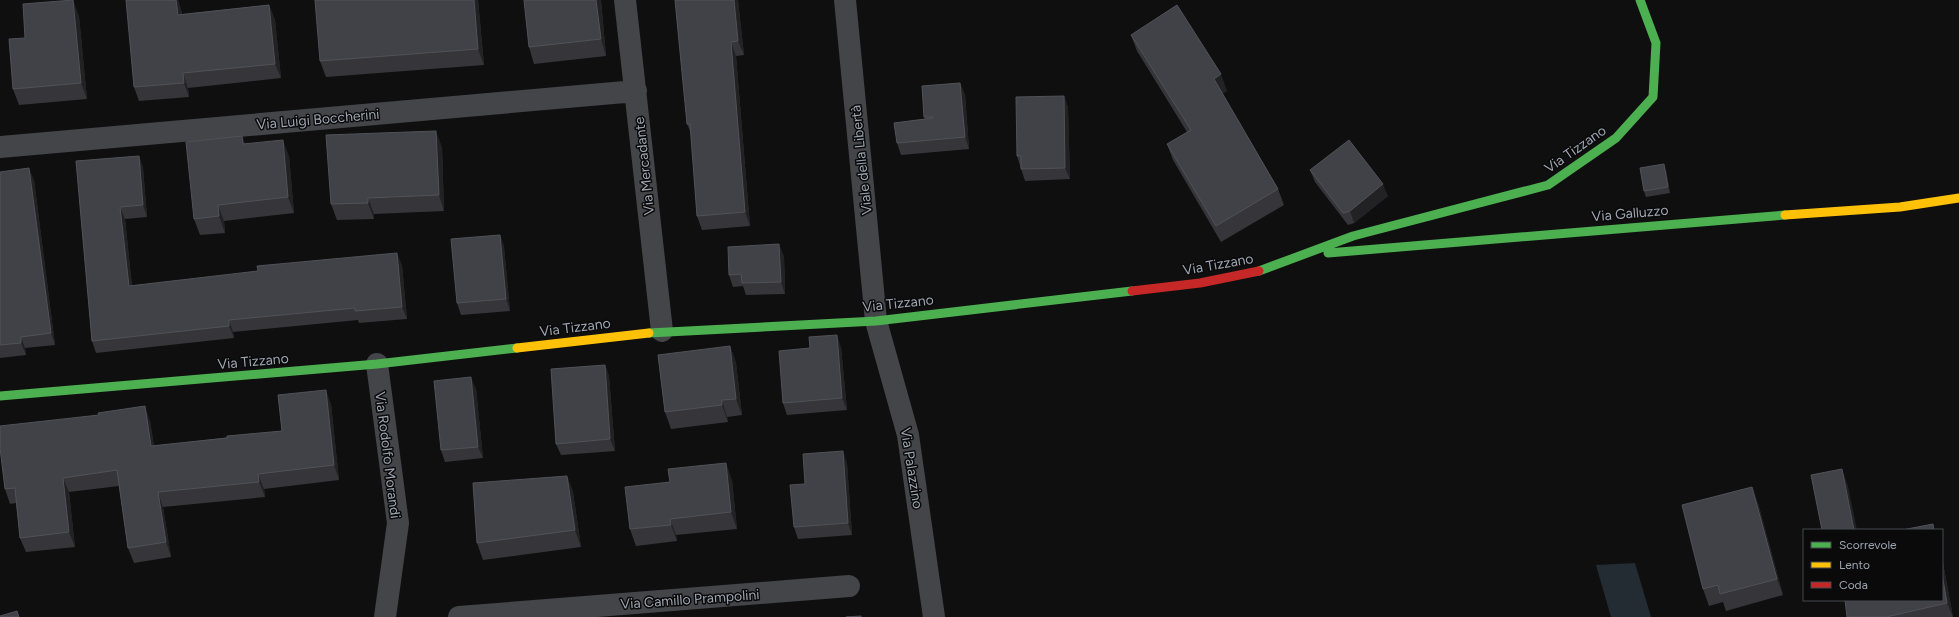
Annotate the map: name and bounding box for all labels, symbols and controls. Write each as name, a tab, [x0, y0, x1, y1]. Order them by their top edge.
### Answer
street label: Viale della Libertà	[847, 104, 876, 216]
street label: Via Luigi Boccherini	[256, 106, 380, 133]
street label: Via Mercadante	[631, 116, 658, 216]
street label: Via Tizzano	[1541, 122, 1609, 177]
street label: Via Galluzzo	[1591, 202, 1669, 225]
street label: Via Tizzano	[1181, 250, 1255, 279]
street label: Via Tizzano	[862, 291, 934, 316]
street label: Via Tizzano	[539, 315, 612, 340]
street label: Via Tizzano	[217, 350, 289, 373]
street label: Via Rodolfo Morandi	[371, 391, 404, 519]
street label: Via Palazzino	[897, 426, 926, 510]
legend	[1803, 529, 1943, 601]
text: Scorrevole	[1839, 538, 1897, 552]
text: Lento	[1839, 558, 1870, 572]
text: Coda	[1839, 578, 1868, 592]
street label: Via Camillo Prampolini	[620, 586, 760, 613]

